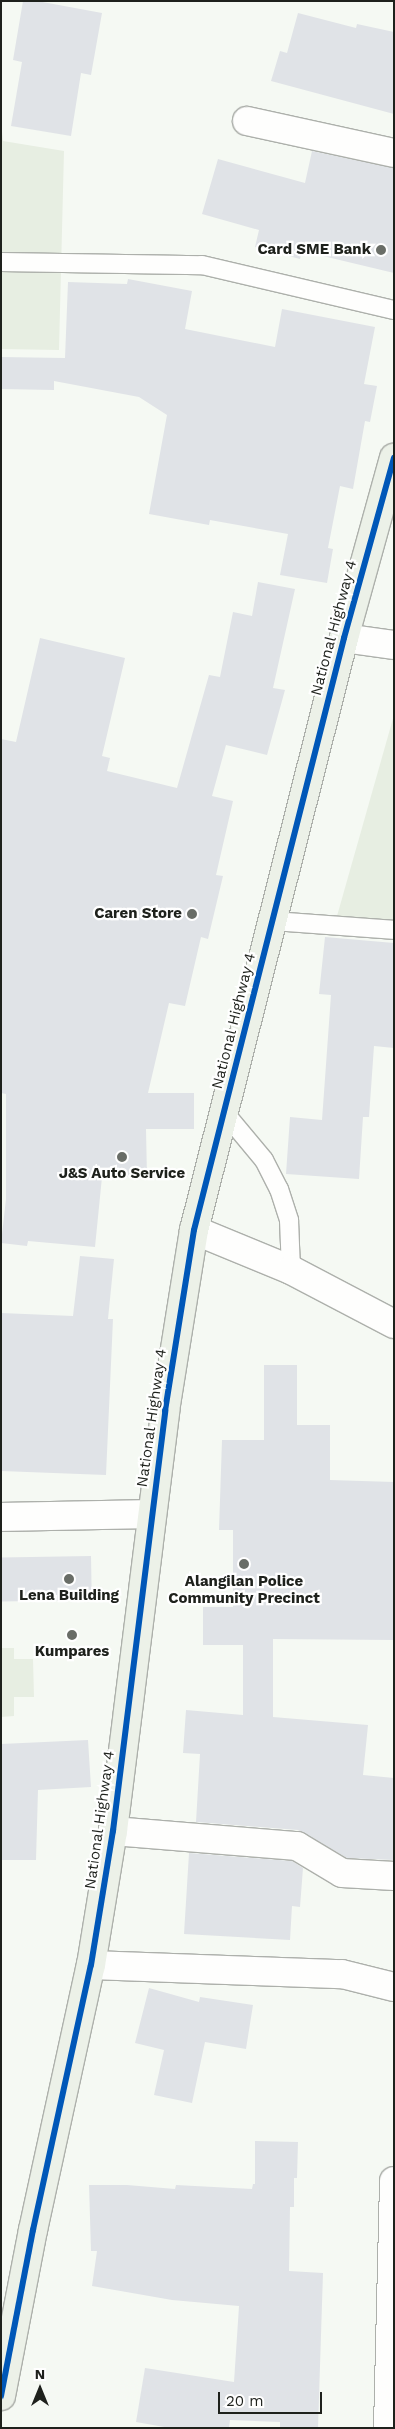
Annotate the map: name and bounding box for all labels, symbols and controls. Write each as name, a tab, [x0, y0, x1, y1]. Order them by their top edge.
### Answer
place label: Card SME Bank	[257, 241, 371, 259]
marker: Card SME Bank	[375, 244, 387, 256]
street label: National Highway 4	[307, 558, 361, 698]
place label: Caren Store	[94, 905, 182, 923]
marker: Caren Store	[186, 908, 198, 920]
street label: National Highway 4	[208, 951, 260, 1091]
marker: J&S Auto Service	[116, 1151, 128, 1163]
place label: J&S Auto Service	[59, 1165, 185, 1183]
street label: National Highway 4	[133, 1347, 171, 1489]
marker: Alangilan Police Community Precinct	[238, 1558, 250, 1570]
place label: Alangilan Police Community Precinct	[168, 1572, 320, 1607]
marker: Lena Building	[63, 1573, 75, 1585]
place label: Lena Building	[19, 1587, 119, 1605]
marker: Kumpares	[66, 1629, 78, 1641]
place label: Kumpares	[35, 1643, 109, 1661]
street label: National Highway 4	[81, 1749, 119, 1891]
north arrow	[15, 2364, 65, 2414]
text: N	[35, 2366, 45, 2382]
scale bar	[220, 2382, 324, 2414]
text: 20 m	[226, 2392, 264, 2410]

